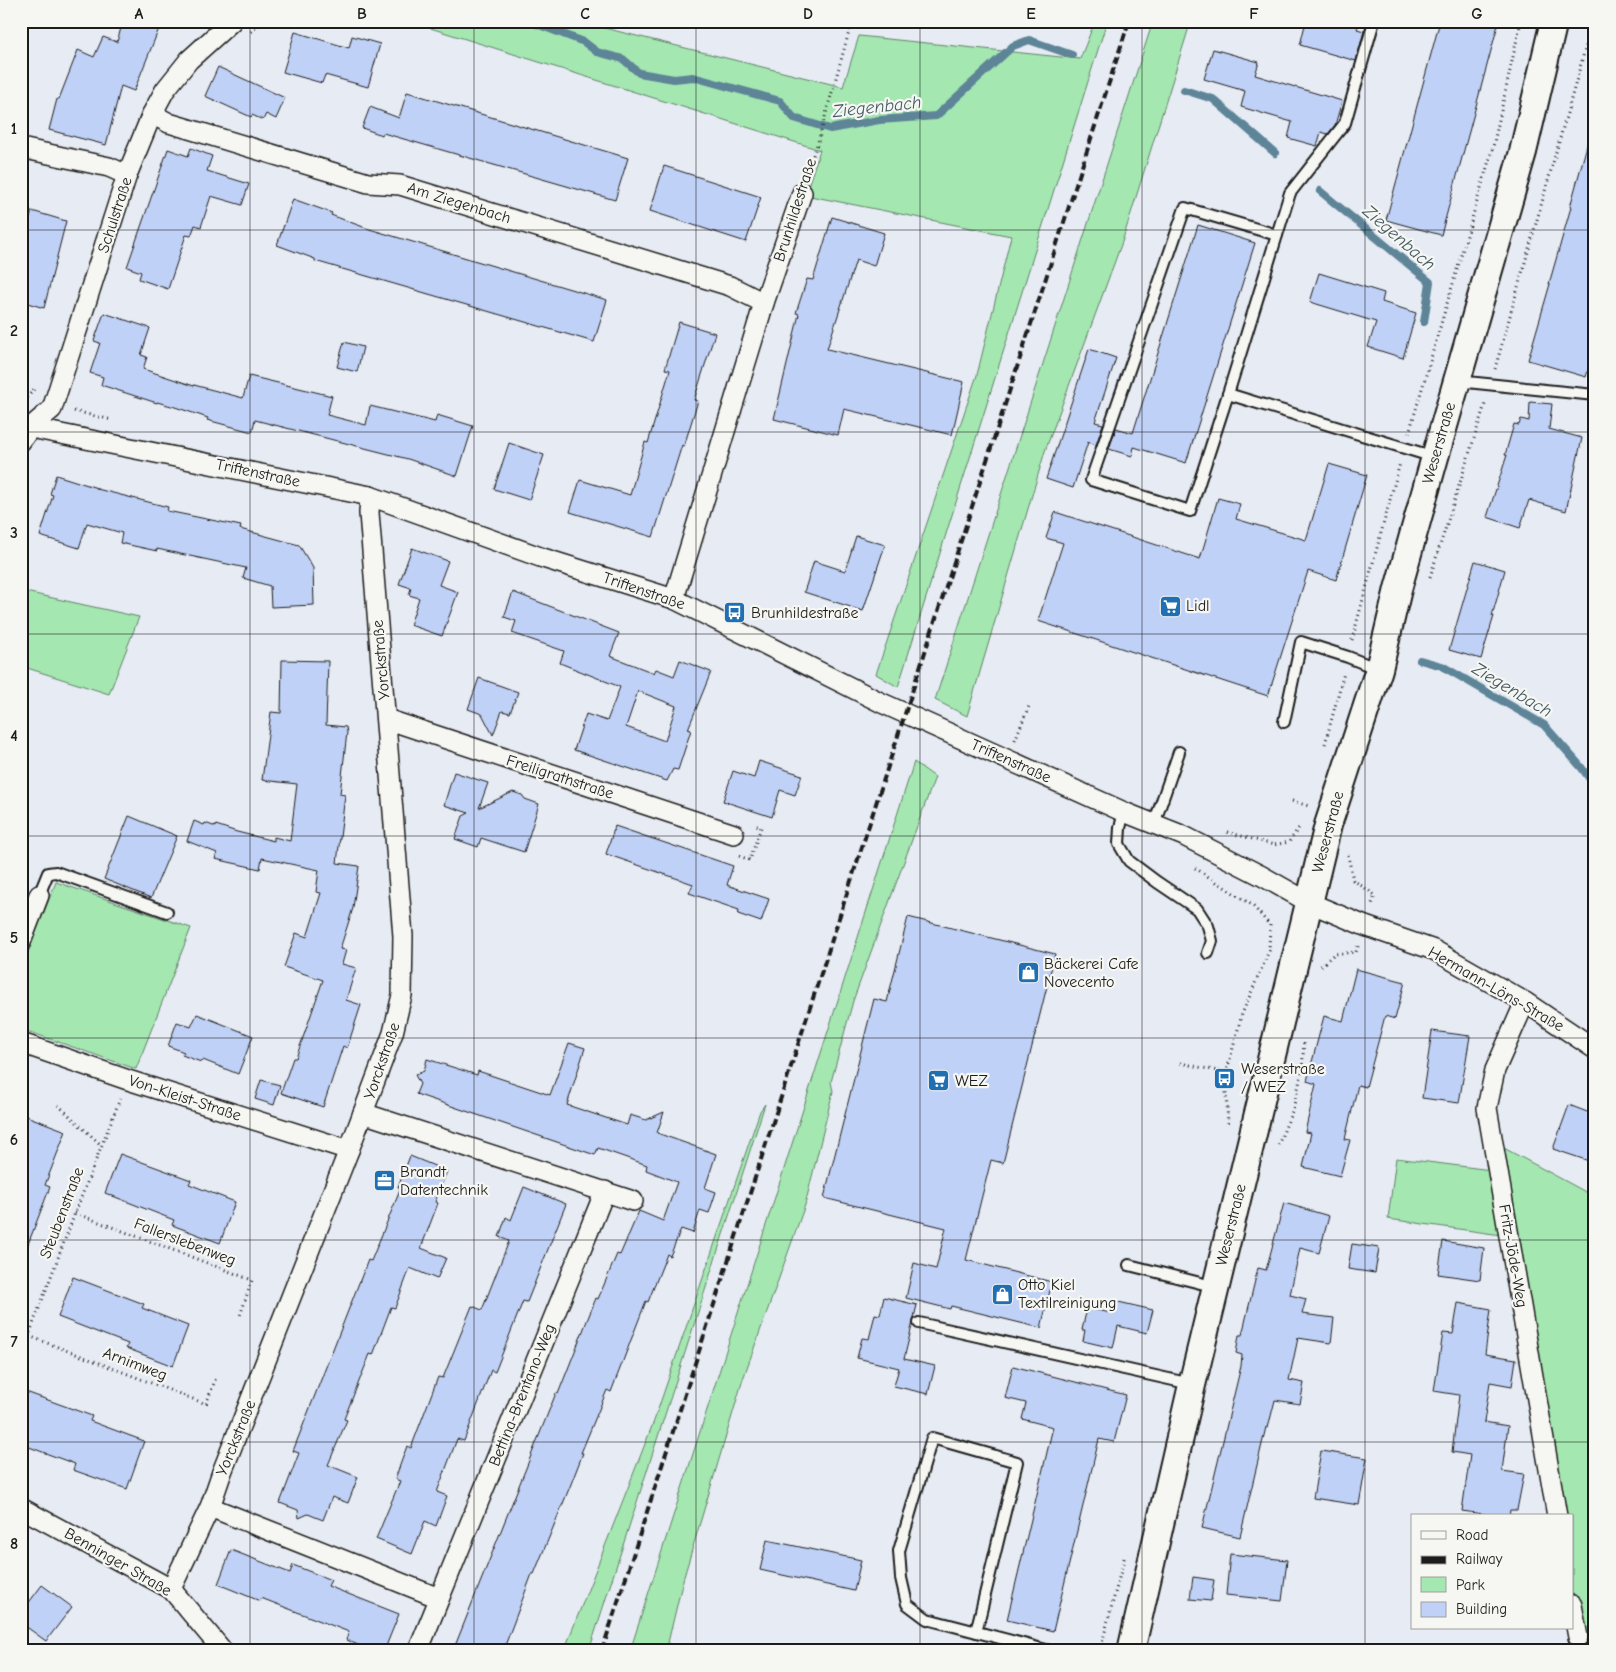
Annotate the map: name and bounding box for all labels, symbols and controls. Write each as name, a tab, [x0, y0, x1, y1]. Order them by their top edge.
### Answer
text: A	[135, 5, 144, 23]
text: B	[357, 5, 367, 23]
text: C	[580, 5, 590, 23]
text: D	[803, 5, 813, 23]
text: E	[1026, 5, 1036, 23]
text: F	[1249, 5, 1259, 23]
text: G	[1471, 5, 1483, 23]
water label: Ziegenbach	[830, 92, 923, 122]
text: 1	[11, 120, 17, 138]
street label: Brunhildestraße	[770, 156, 820, 264]
street label: Schulstraße	[94, 175, 136, 255]
street label: Am Ziegenbach	[405, 179, 513, 227]
water label: Ziegenbach	[1358, 200, 1440, 275]
text: 2	[10, 322, 18, 340]
street label: Weserstraße	[1419, 400, 1459, 486]
street label: Triftenstraße	[214, 455, 302, 491]
text: 3	[10, 524, 18, 542]
street label: Triftenstraße	[601, 569, 687, 613]
supermarket icon: Lidl	[1158, 594, 1182, 618]
place label: Lidl	[1186, 597, 1210, 615]
bus stop icon: Brunhildestraße	[723, 601, 747, 625]
place label: Brunhildestraße	[751, 604, 858, 622]
street label: Yorckstraße	[369, 619, 393, 701]
water label: Ziegenbach	[1467, 657, 1556, 722]
text: 4	[10, 727, 18, 745]
street label: Triftenstraße	[968, 735, 1054, 787]
street label: Freiligrathstraße	[504, 751, 616, 803]
street label: Weserstraße	[1308, 789, 1348, 875]
text: 5	[10, 929, 18, 947]
street label: Hermann-Löns-Straße	[1425, 943, 1567, 1035]
place label: Bäckerei Cafe Novecento	[1044, 955, 1139, 991]
shop icon: Bäckerei Cafe Novecento	[1016, 961, 1040, 985]
street label: Yorckstraße	[360, 1020, 404, 1102]
place label: Weserstraße / WEZ	[1241, 1060, 1325, 1096]
bus stop icon: Weserstraße / WEZ	[1213, 1066, 1237, 1090]
supermarket icon: WEZ	[927, 1069, 951, 1093]
street label: Von-Kleist-Straße	[126, 1071, 244, 1125]
place label: WEZ	[955, 1072, 988, 1090]
text: 6	[10, 1131, 18, 1149]
place label: Brandt Datentechnik	[400, 1163, 488, 1199]
street label: Steubenstraße	[36, 1165, 88, 1261]
office icon: Brandt Datentechnik	[372, 1169, 396, 1193]
street label: Weserstraße	[1212, 1182, 1250, 1268]
street label: Fritz-Jöde-Weg	[1495, 1203, 1531, 1309]
street label: Fallerslebenweg	[132, 1214, 238, 1270]
place label: Otto Kiel Textilreinigung	[1018, 1276, 1117, 1312]
shop icon: Otto Kiel Textilreinigung	[990, 1282, 1014, 1306]
street label: Bettina-Brentano-Weg	[485, 1321, 559, 1469]
text: 7	[10, 1333, 18, 1351]
street label: Arnimweg	[100, 1344, 170, 1384]
street label: Yorckstraße	[213, 1397, 259, 1479]
legend	[1411, 1514, 1574, 1630]
street label: Benninger Straße	[61, 1524, 175, 1600]
text: Road	[1456, 1526, 1488, 1544]
text: 8	[10, 1535, 18, 1553]
text: Railway	[1456, 1550, 1503, 1568]
text: Park	[1456, 1576, 1485, 1594]
text: Building	[1456, 1600, 1507, 1618]

